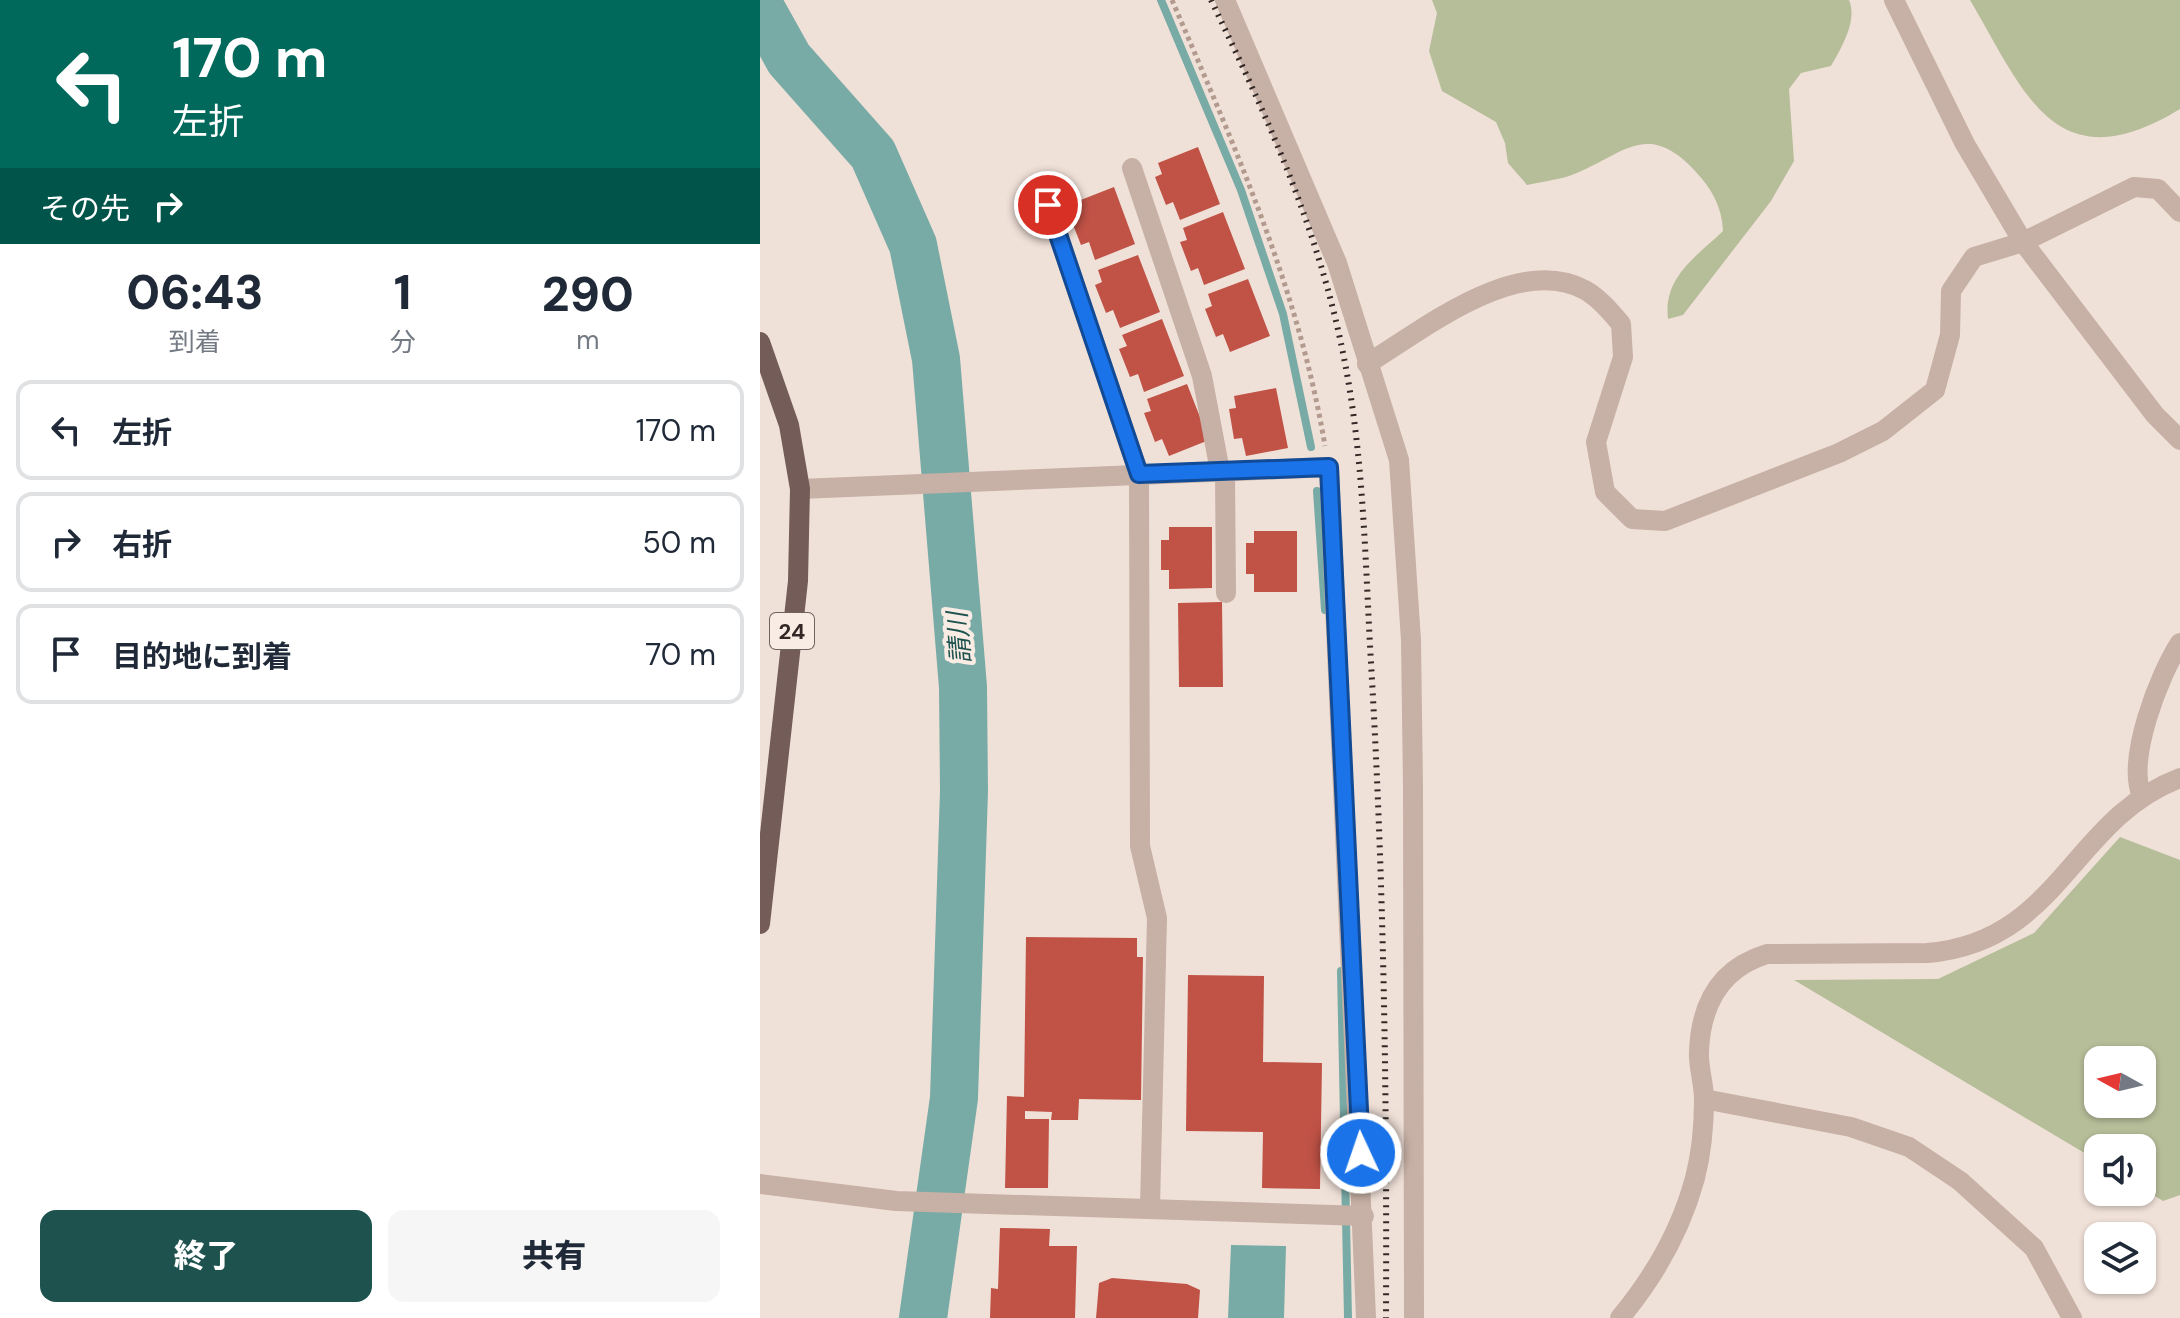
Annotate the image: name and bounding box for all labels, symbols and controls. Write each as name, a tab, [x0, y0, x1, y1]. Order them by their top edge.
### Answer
text: 170 m	[172, 21, 327, 94]
icon: left	[40, 32, 144, 136]
text: 左折	[172, 98, 244, 145]
pin	[1014, 171, 1082, 239]
icon: arrive	[1026, 183, 1070, 227]
icon: right	[146, 184, 190, 228]
text: その先	[40, 189, 130, 228]
text: 06:43	[126, 261, 263, 324]
text: 1	[394, 261, 412, 324]
text: 290	[542, 263, 634, 326]
text: m	[576, 323, 599, 357]
text: 到着	[169, 325, 221, 359]
text: 分	[390, 325, 416, 359]
icon: left	[44, 408, 88, 452]
text: 170 m	[636, 411, 716, 450]
text: 左折	[112, 413, 172, 452]
icon: right	[44, 520, 88, 564]
text: 50 m	[642, 523, 716, 562]
text: 右折	[112, 525, 172, 564]
water label: 請川	[940, 608, 978, 665]
road number: 24	[770, 613, 814, 649]
icon: arrive	[44, 632, 88, 676]
text: 70 m	[645, 635, 716, 674]
text: 目的地に到着	[112, 637, 292, 676]
north arrow	[2084, 1046, 2156, 1118]
map controls	[2084, 1046, 2156, 1294]
position arrow	[1319, 1111, 1403, 1195]
button: sound	[2084, 1134, 2156, 1206]
button: 終了	[40, 1210, 372, 1302]
button: 共有	[388, 1210, 720, 1302]
button: layers	[2084, 1222, 2156, 1294]

